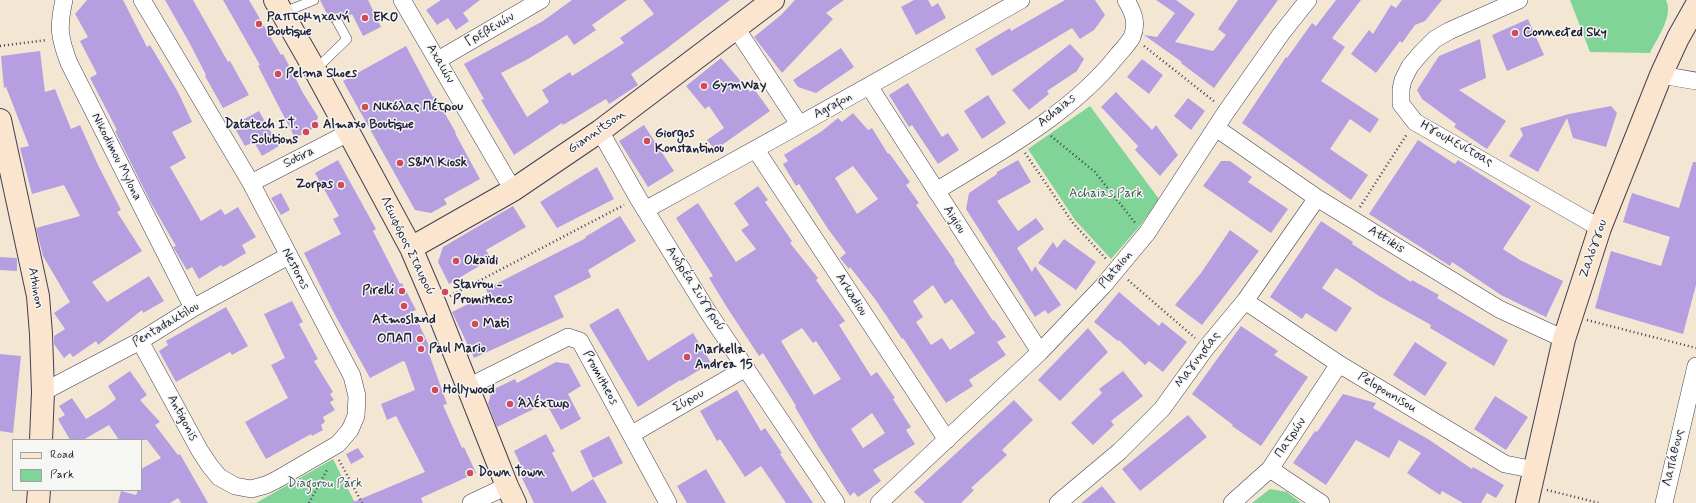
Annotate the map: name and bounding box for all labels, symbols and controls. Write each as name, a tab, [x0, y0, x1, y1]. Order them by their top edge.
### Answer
place label: Ραπτομηχανή Boutique	[267, 9, 350, 40]
place label: EKO	[373, 10, 398, 26]
street label: Γρεβενών	[462, 10, 518, 50]
marker: EKO	[360, 13, 370, 23]
marker: Ραπτομηχανή Boutique	[254, 19, 264, 29]
place label: Connected Sky	[1523, 25, 1607, 41]
marker: Connected Sky	[1510, 28, 1520, 38]
street label: Αχαιών	[422, 41, 458, 87]
place label: Pelma Shoes	[286, 66, 357, 82]
marker: Pelma Shoes	[273, 69, 283, 79]
place label: GymWay	[712, 78, 766, 94]
marker: GymWay	[699, 81, 709, 91]
street label: Agrafon	[811, 89, 855, 123]
street label: Achaias	[1035, 91, 1079, 131]
place label: Νικόλας Πέτρου	[373, 99, 463, 115]
marker: Νικόλας Πέτρου	[360, 102, 370, 112]
street label: Giannitson	[565, 106, 629, 158]
street label: Nikodimou Mylona	[87, 111, 145, 203]
place label: Datatech I.T. Solutions	[224, 117, 298, 148]
place label: Almaxo Boutique	[323, 117, 414, 133]
street label: Ηγουμενίτσας	[1417, 118, 1495, 170]
marker: Almaxo Boutique	[310, 120, 320, 130]
place label: Giorgos Konstantinou	[655, 126, 724, 157]
marker: Datatech I.T. Solutions	[301, 127, 311, 137]
marker: Giorgos Konstantinou	[642, 136, 652, 146]
street label: Sotira	[281, 144, 317, 172]
place label: S&M Kiosk	[408, 155, 467, 171]
marker: S&M Kiosk	[395, 158, 405, 168]
place label: Zorpas	[296, 177, 333, 193]
marker: Zorpas	[336, 180, 346, 190]
park label: Achaias Park	[1069, 186, 1143, 202]
street label: Λεωφόρος Σταυρού	[376, 194, 438, 298]
street label: Aigiou	[939, 203, 969, 237]
street label: Ζαλόγγου	[1577, 218, 1611, 280]
street label: Attikis	[1365, 223, 1407, 257]
street label: Ανδρέα Συγγρού	[662, 244, 728, 334]
street label: Nestoros	[278, 245, 312, 293]
street label: Plataion	[1096, 248, 1136, 292]
place label: Okaïdi	[464, 253, 498, 269]
marker: Okaïdi	[451, 256, 461, 266]
street label: Athinon	[24, 266, 46, 310]
street label: Arkadiou	[832, 271, 870, 319]
place label: Stavrou - Promitheos	[453, 277, 513, 308]
place label: Pirelli	[362, 283, 394, 299]
marker: Pirelli	[397, 286, 407, 296]
marker: Stavrou - Promitheos	[440, 287, 450, 297]
street label: Pentadaktilou	[130, 299, 202, 351]
marker: Atmosland	[399, 301, 409, 311]
place label: Atmosland	[372, 312, 436, 328]
place label: Mati	[483, 316, 509, 332]
marker: Mati	[470, 319, 480, 329]
street label: Μαγνησίας	[1172, 329, 1224, 391]
place label: ΟΠΑΠ	[377, 331, 412, 347]
marker: ΟΠΑΠ	[415, 334, 425, 344]
place label: Paul Mario	[429, 341, 486, 357]
place label: Markella Andrea 15	[695, 342, 753, 373]
marker: Paul Mario	[416, 344, 426, 354]
street label: Promitheos	[579, 348, 621, 408]
marker: Markella Andrea 15	[682, 352, 692, 362]
street label: Peloponnisou	[1355, 369, 1419, 417]
place label: Hollywood	[443, 382, 495, 398]
marker: Hollywood	[430, 385, 440, 395]
street label: Σύρου	[671, 386, 707, 416]
street label: Antigonis	[163, 392, 201, 444]
place label: Άλέχτωρ	[518, 396, 569, 412]
marker: Άλέχτωρ	[505, 399, 515, 409]
street label: Πατρών	[1272, 415, 1310, 461]
street label: Λαπάθους	[1660, 428, 1688, 488]
legend	[12, 439, 142, 491]
text: Road	[50, 447, 74, 463]
place label: Down Town	[478, 465, 545, 481]
text: Park	[50, 467, 74, 483]
marker: Down Town	[465, 468, 475, 478]
park label: Diagorou Park	[288, 476, 362, 492]

